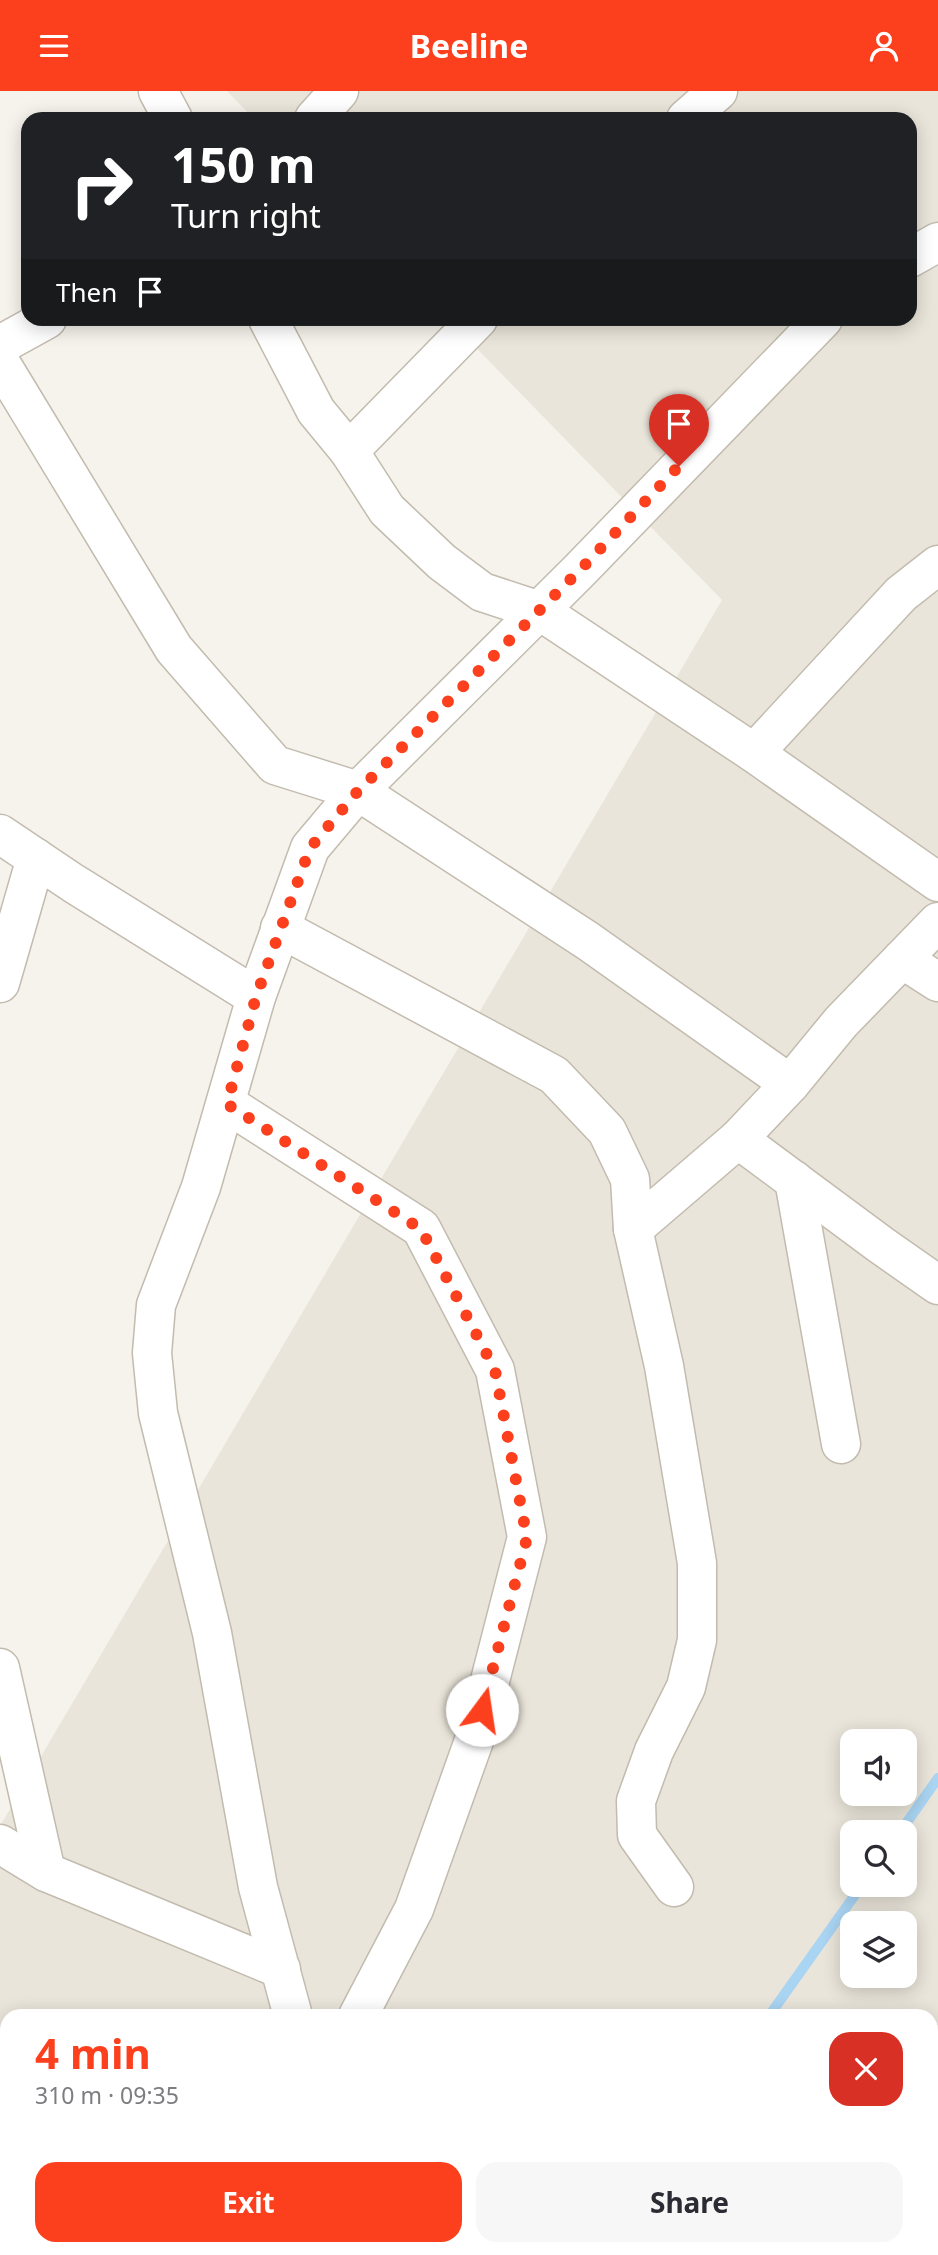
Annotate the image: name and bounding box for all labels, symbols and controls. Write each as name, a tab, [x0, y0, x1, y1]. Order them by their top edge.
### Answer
text: Beeline	[410, 24, 528, 67]
icon: menu	[35, 27, 73, 65]
icon: person	[865, 27, 903, 65]
text: 150 m	[171, 131, 316, 197]
icon: right	[56, 140, 147, 231]
text: Turn right	[171, 194, 321, 237]
icon: arrive	[131, 273, 169, 311]
text: Then	[56, 274, 117, 310]
pin	[649, 394, 709, 466]
icon: arrive	[660, 405, 698, 443]
position arrow	[445, 1673, 519, 1747]
map controls	[840, 1729, 917, 1988]
button: sound	[840, 1729, 917, 1806]
button: search	[840, 1820, 917, 1897]
button: layers	[840, 1911, 917, 1988]
text: 4 min	[35, 2024, 151, 2081]
button: close	[829, 2032, 903, 2106]
text: 310 m · 09:35	[35, 2079, 179, 2111]
button: Exit	[35, 2162, 462, 2242]
button: Share	[476, 2162, 903, 2242]

